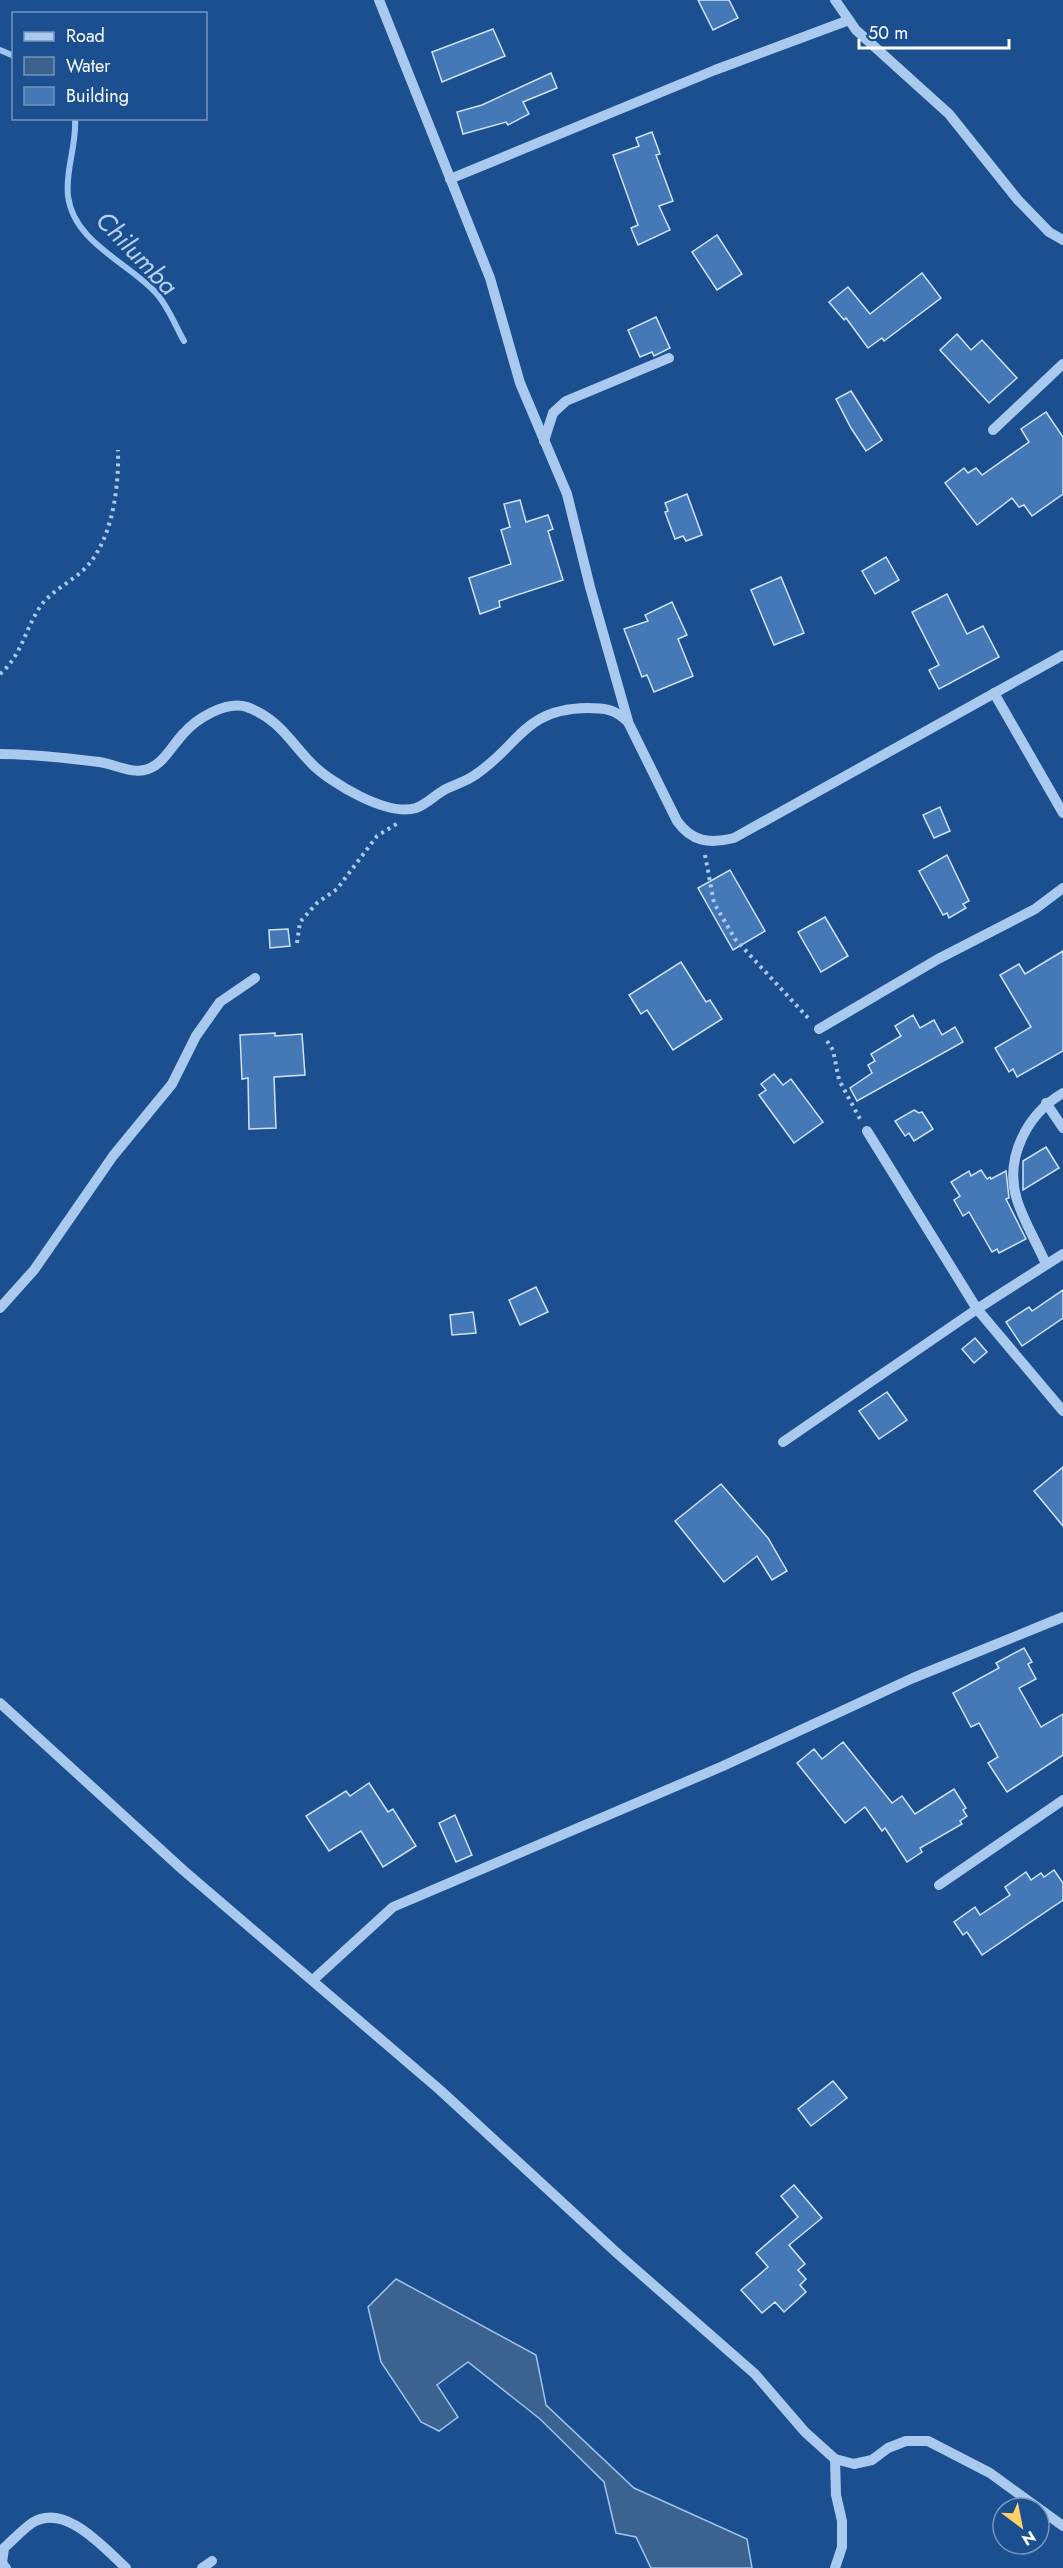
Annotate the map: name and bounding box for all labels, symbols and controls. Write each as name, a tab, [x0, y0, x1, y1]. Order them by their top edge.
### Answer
legend	[12, 12, 207, 120]
scale bar	[859, 12, 1009, 50]
text: 50 m	[868, 20, 908, 46]
text: Road	[66, 23, 105, 49]
text: Water	[66, 53, 111, 79]
text: Building	[66, 83, 129, 109]
water label: Chilumba	[87, 202, 187, 304]
north arrow	[991, 2496, 1051, 2556]
text: N	[1017, 2525, 1040, 2551]

